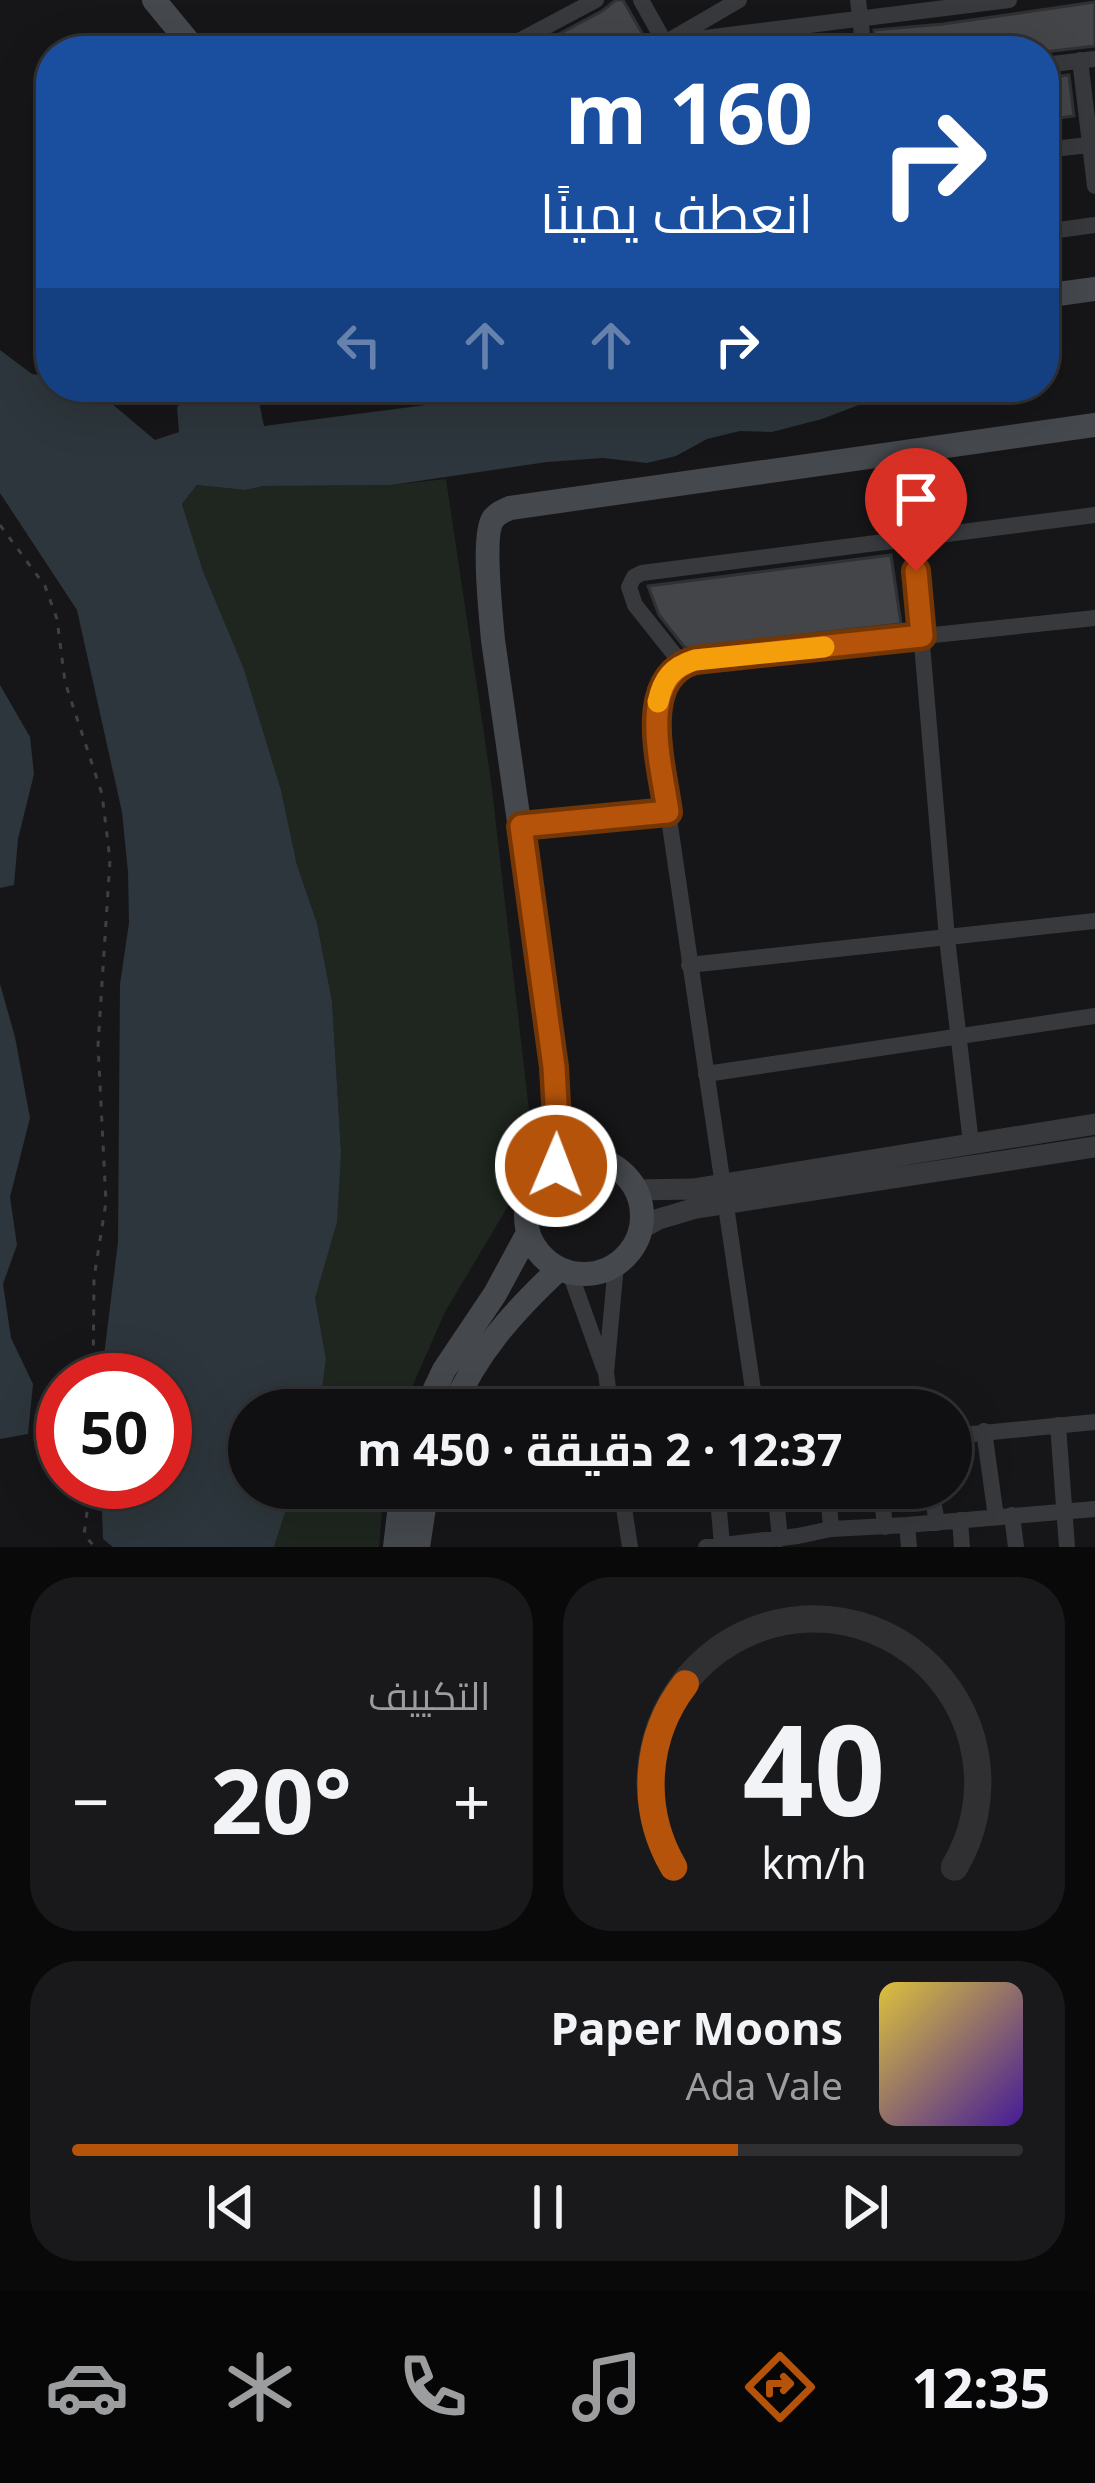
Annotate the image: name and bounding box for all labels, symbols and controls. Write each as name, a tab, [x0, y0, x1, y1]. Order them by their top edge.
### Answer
text: 160 m	[565, 54, 813, 169]
icon: right	[855, 84, 1011, 240]
text: انعطف يمينًا	[540, 175, 813, 249]
icon: left	[326, 312, 392, 378]
icon: ahead	[452, 312, 518, 378]
icon: ahead	[578, 312, 644, 378]
icon: right	[704, 312, 770, 378]
pin	[865, 448, 967, 571]
icon: arrive	[883, 466, 949, 532]
position arrow	[493, 1103, 619, 1229]
speed limit sign: 50	[36, 1353, 192, 1509]
text: 12:37 · 2 دقيقة · 450 m	[357, 1418, 843, 1479]
text: التكييف	[368, 1668, 491, 1721]
text: 40	[742, 1683, 885, 1853]
text: 20°	[211, 1738, 352, 1860]
text: −	[72, 1755, 110, 1845]
text: +	[453, 1755, 491, 1845]
text: km/h	[761, 1833, 866, 1892]
text: Paper Moons	[550, 1997, 843, 2058]
text: Ada Vale	[686, 2058, 843, 2111]
icon: previous	[198, 2174, 264, 2240]
icon: pause	[515, 2174, 581, 2240]
icon: next	[832, 2174, 898, 2240]
icon: car	[45, 2345, 129, 2429]
icon: climate	[218, 2345, 302, 2429]
icon: phone	[391, 2345, 475, 2429]
icon: music	[565, 2345, 649, 2429]
icon: directions	[738, 2345, 822, 2429]
text: 12:35	[912, 2350, 1050, 2424]

